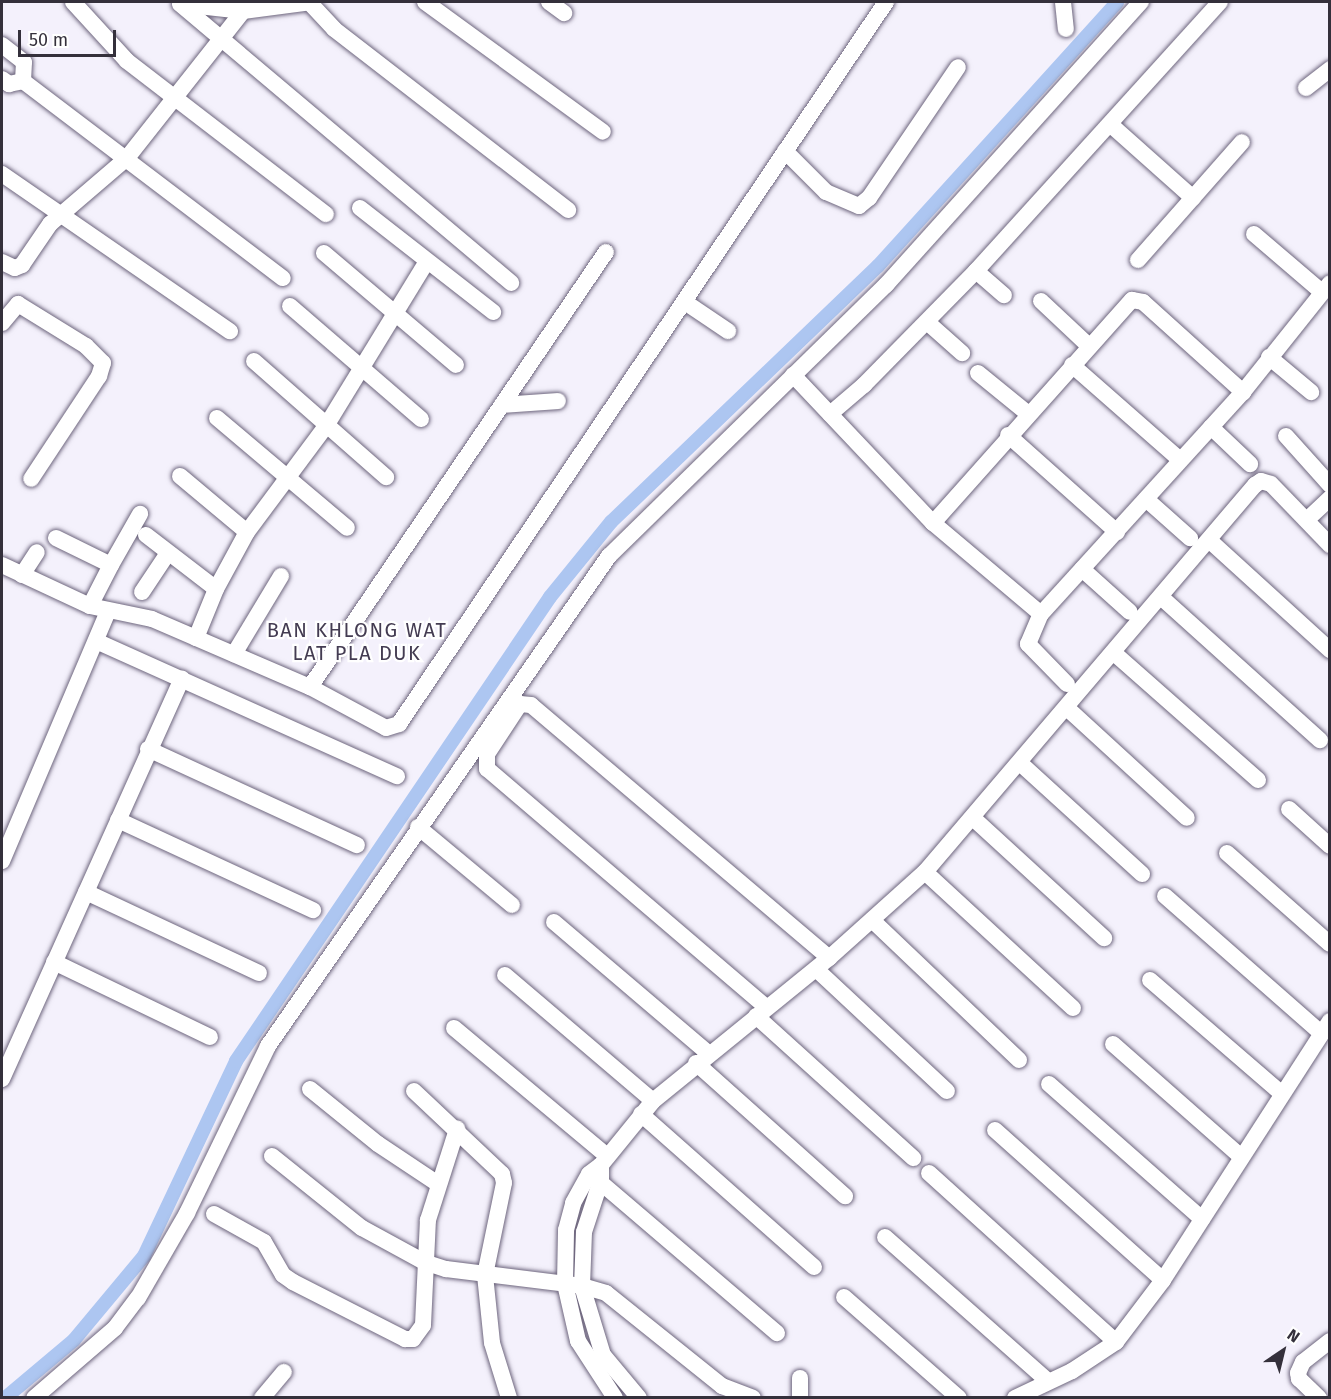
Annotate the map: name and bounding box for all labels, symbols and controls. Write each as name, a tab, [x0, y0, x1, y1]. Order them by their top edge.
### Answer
scale bar	[21, 18, 118, 56]
text: 50 m	[29, 29, 68, 51]
district label: BAN KHLONG WAT LAT PLA DUK	[267, 618, 447, 665]
north arrow	[1253, 1321, 1313, 1381]
text: N	[1284, 1325, 1303, 1347]

